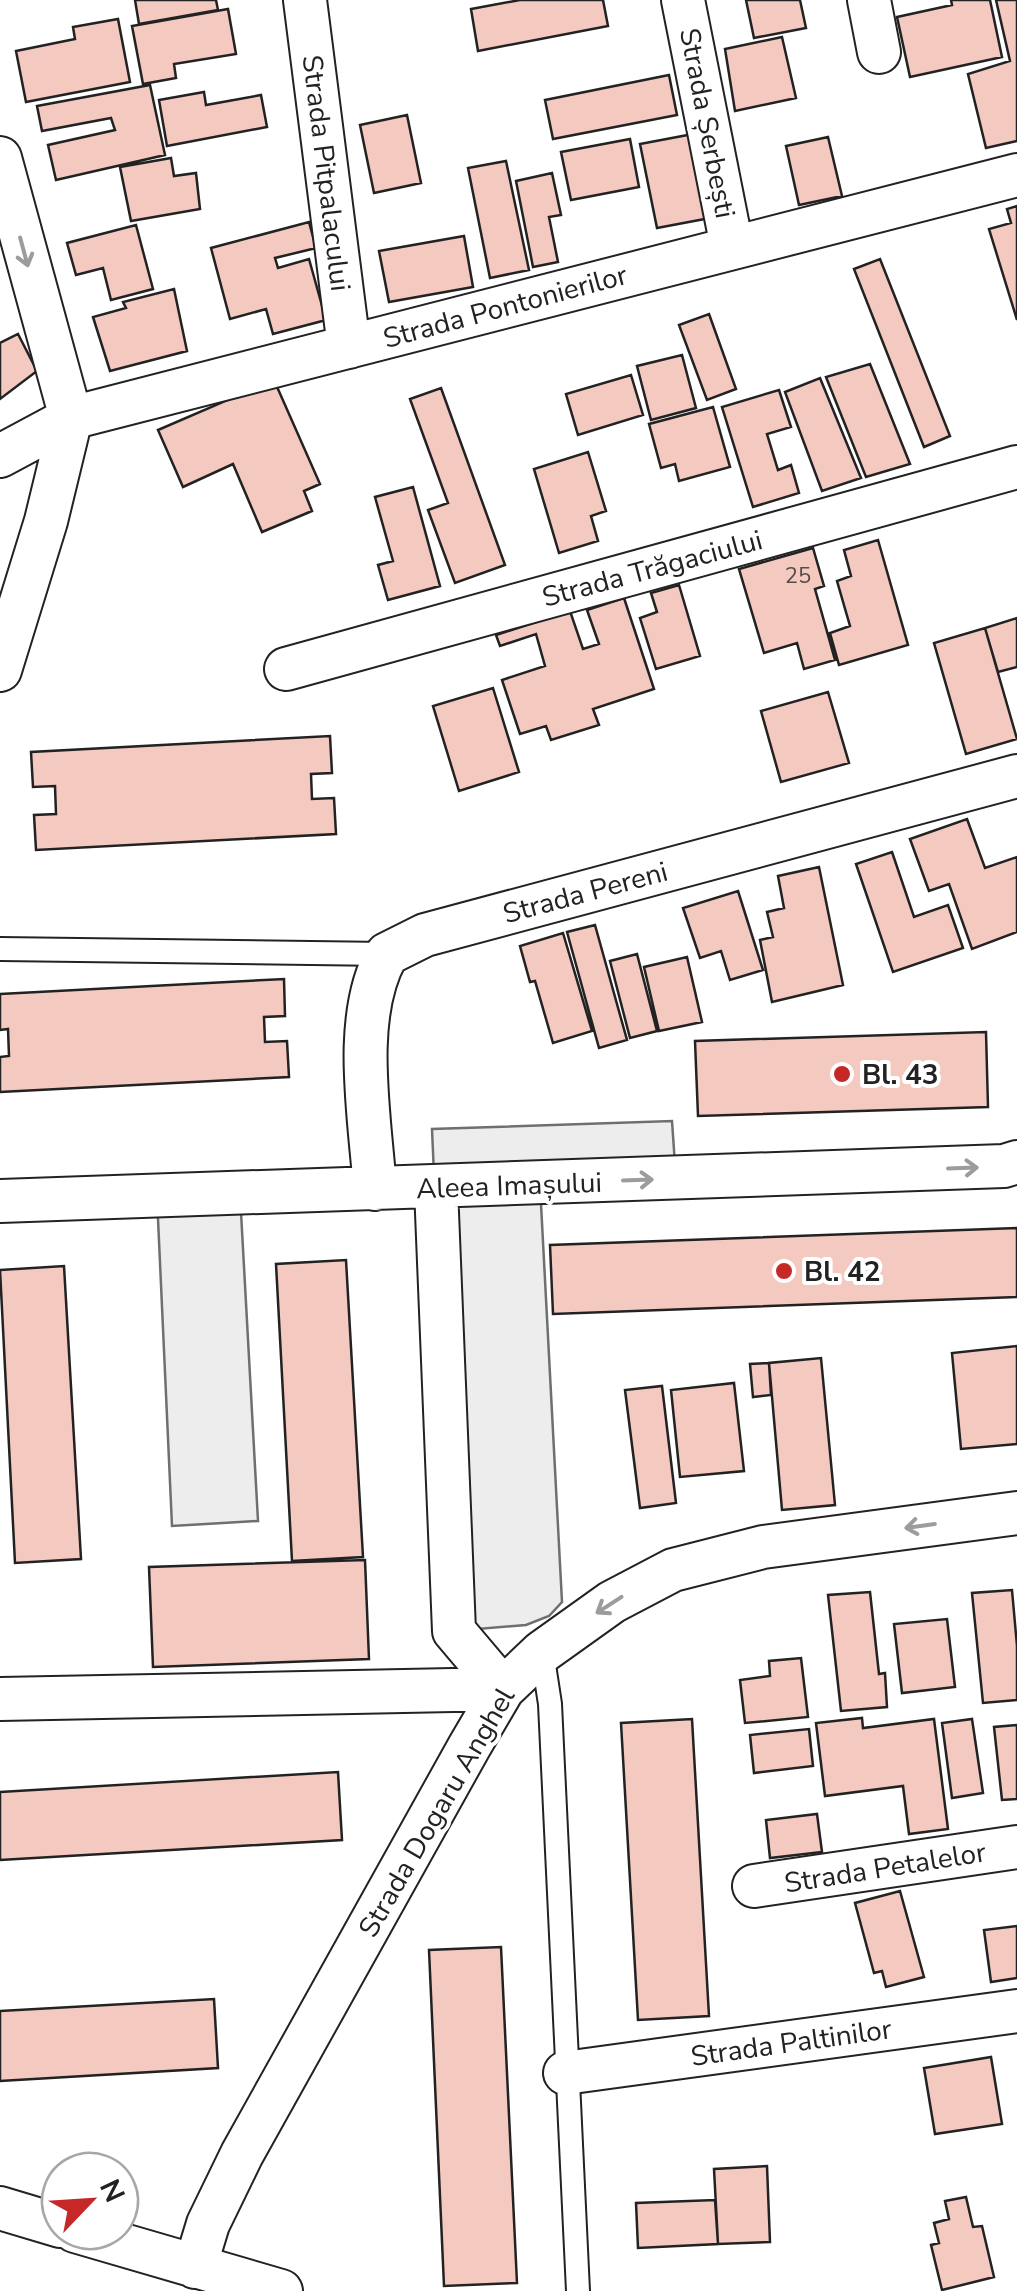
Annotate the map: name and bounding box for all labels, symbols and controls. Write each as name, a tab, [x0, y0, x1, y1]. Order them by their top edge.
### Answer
street label: Strada Șerbești	[670, 25, 744, 222]
street label: Strada Pitpalacului	[293, 53, 359, 293]
one-way arrow	[16, 236, 35, 267]
street label: Strada Pontonierilor	[379, 256, 632, 358]
street label: Strada Trăgaciului	[538, 521, 767, 617]
house number: 25	[785, 561, 811, 591]
street label: Strada Pereni	[499, 853, 672, 933]
place label: Bl. 43	[862, 1056, 939, 1094]
marker: Bl. 43	[831, 1063, 853, 1085]
one-way arrow	[946, 1158, 978, 1177]
street label: Aleea Imașului	[415, 1164, 603, 1208]
one-way arrow	[622, 1171, 654, 1190]
place label: Bl. 42	[804, 1253, 881, 1291]
marker: Bl. 42	[773, 1260, 795, 1282]
one-way arrow	[905, 1517, 937, 1535]
one-way arrow	[596, 1595, 623, 1615]
street label: Strada Dogaru Anghel	[350, 1680, 524, 1944]
street label: Strada Petalelor	[782, 1833, 989, 1903]
street label: Strada Paltinilor	[688, 2010, 894, 2076]
north arrow	[40, 2151, 140, 2251]
text: N	[90, 2173, 133, 2208]

